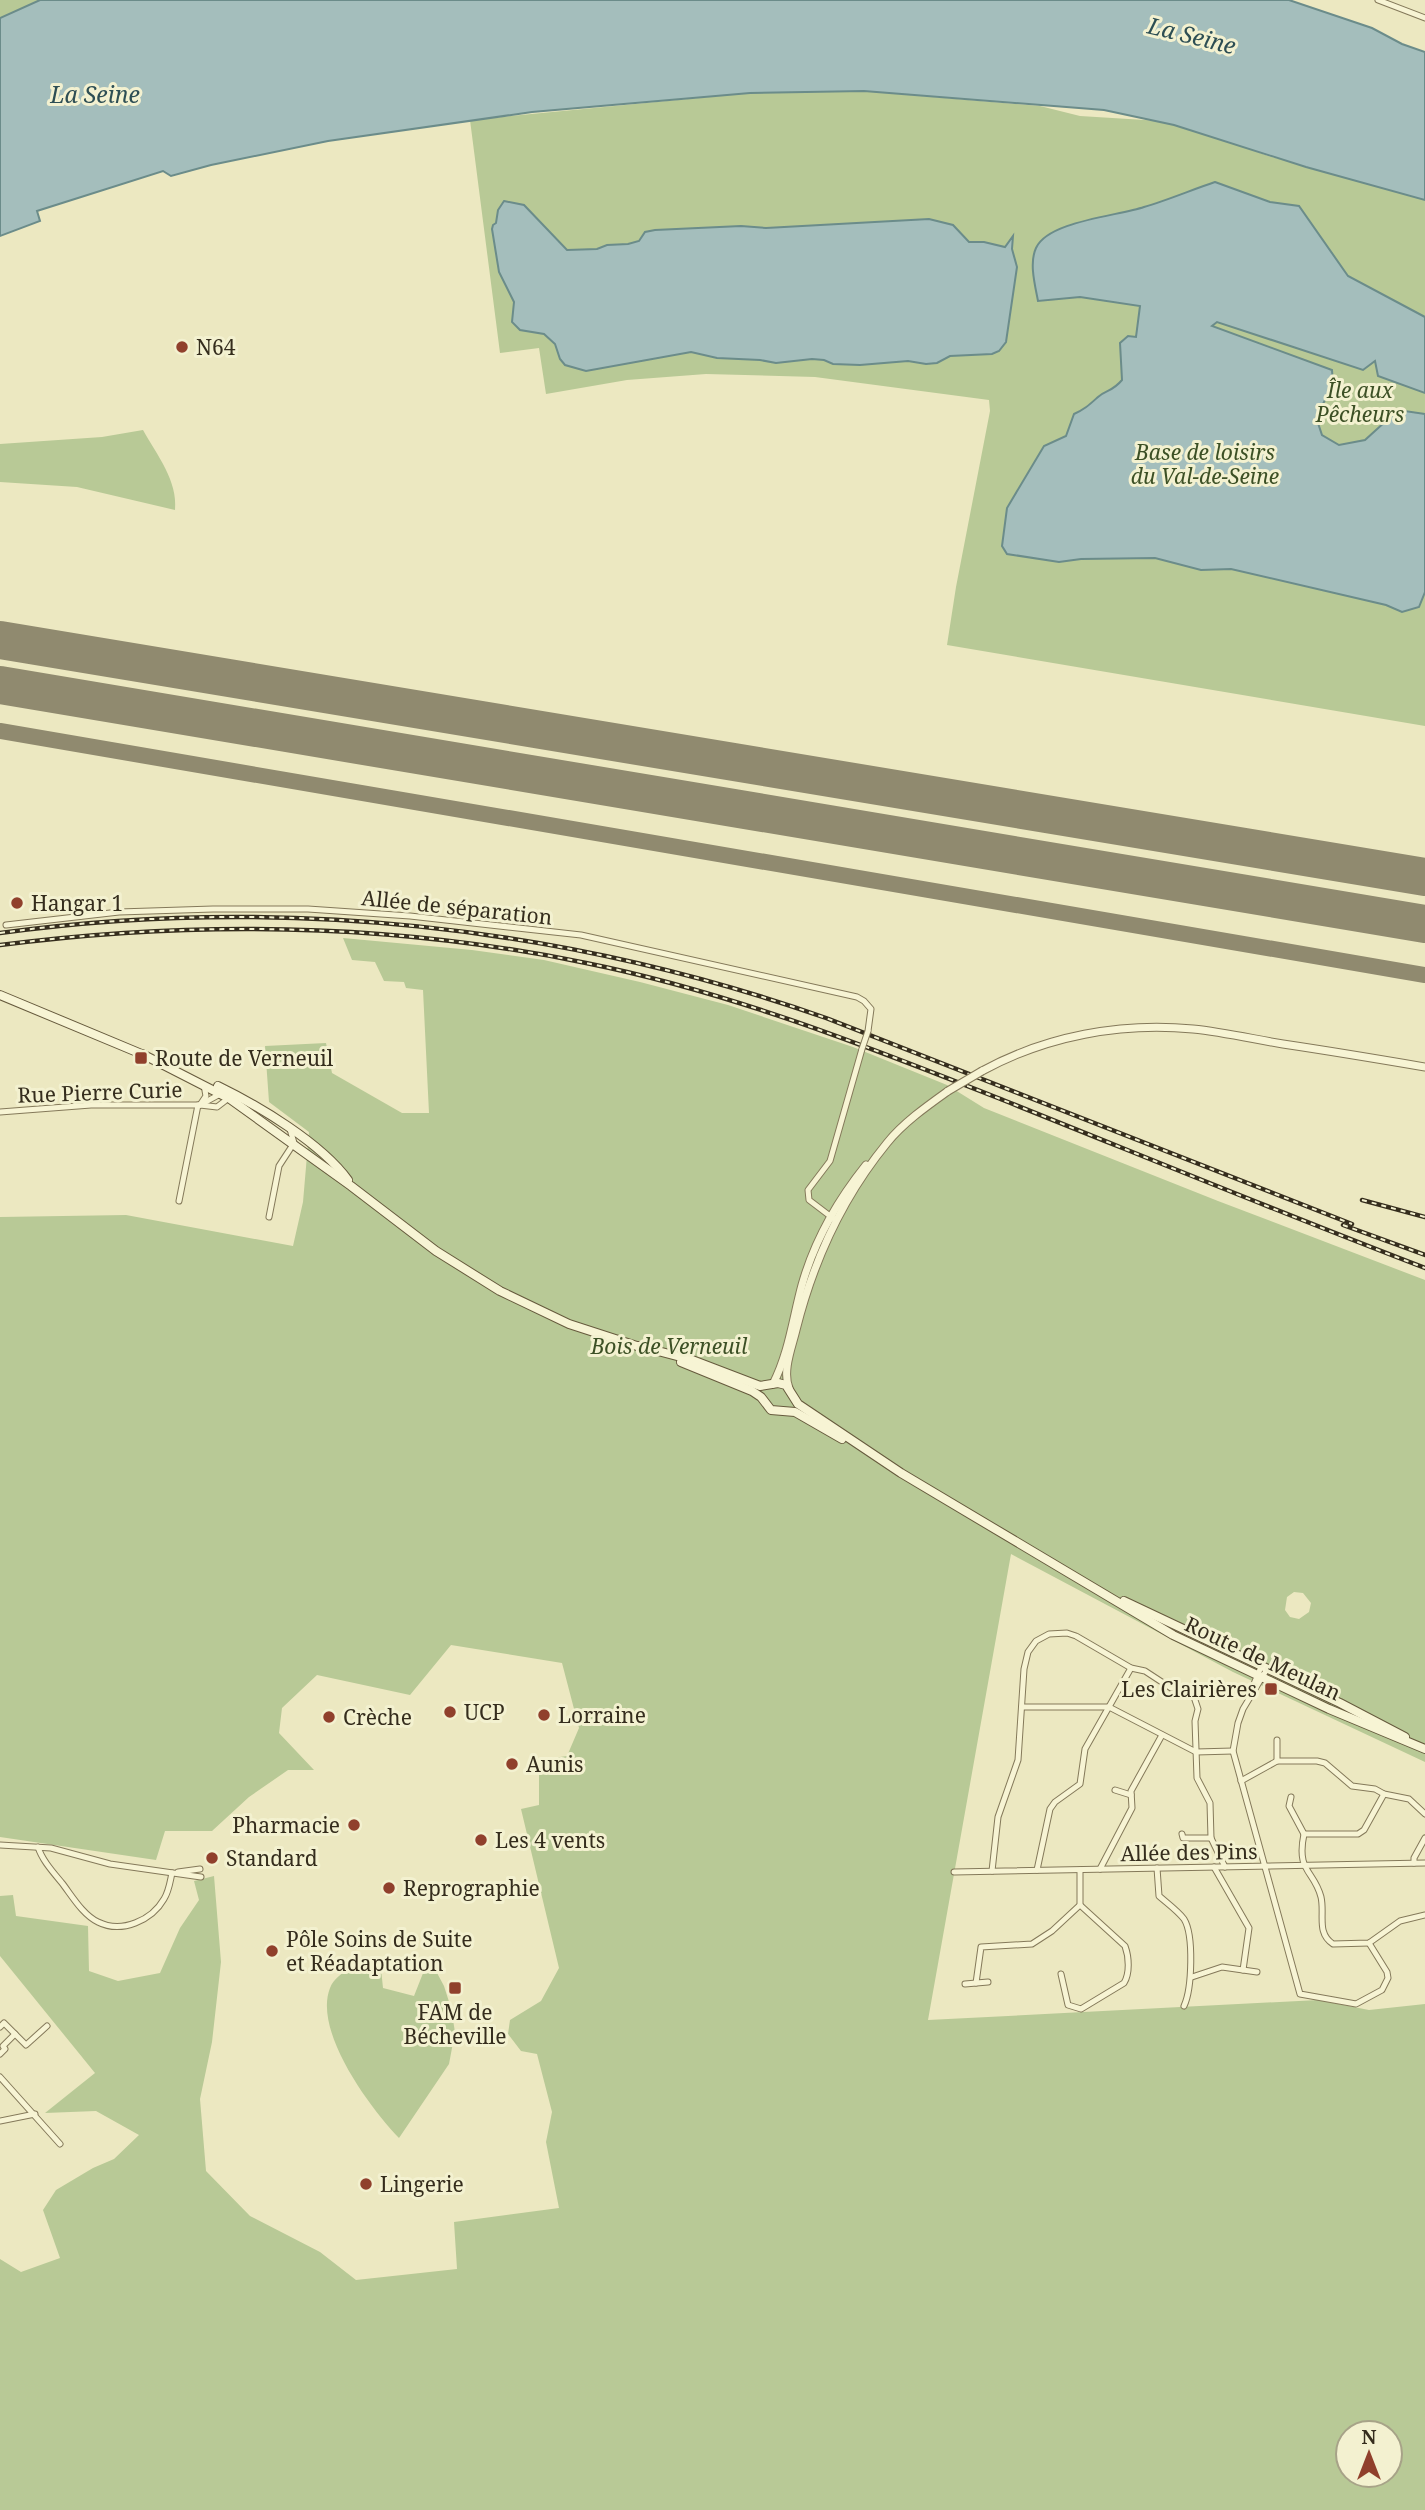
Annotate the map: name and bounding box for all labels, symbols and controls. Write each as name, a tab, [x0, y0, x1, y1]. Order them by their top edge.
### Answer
water label: La Seine	[1144, 8, 1239, 61]
water label: La Seine	[49, 78, 140, 110]
place label: N64	[196, 333, 236, 361]
marker: N64	[174, 339, 190, 355]
park label: Île aux Pêcheurs	[1315, 376, 1405, 428]
park label: Base de loisirs du Val-de-Seine	[1131, 438, 1279, 490]
street label: Allée de séparation	[360, 883, 554, 931]
place label: Hangar 1	[31, 889, 123, 917]
marker: Hangar 1	[9, 895, 25, 911]
place label: Route de Verneuil	[155, 1044, 334, 1072]
marker: Route de Verneuil	[133, 1050, 149, 1066]
street label: Rue Pierre Curie	[17, 1075, 183, 1109]
park label: Bois de Verneuil	[590, 1332, 748, 1360]
street label: Route de Meulan	[1180, 1610, 1346, 1706]
place label: Les Clairières	[1121, 1675, 1257, 1703]
marker: Les Clairières	[1263, 1681, 1279, 1697]
place label: UCP	[464, 1698, 505, 1726]
place label: Lorraine	[558, 1701, 646, 1729]
place label: Crèche	[343, 1703, 412, 1731]
marker: UCP	[442, 1704, 458, 1720]
marker: Lorraine	[536, 1707, 552, 1723]
marker: Crèche	[321, 1709, 337, 1725]
place label: Aunis	[526, 1750, 583, 1778]
marker: Aunis	[504, 1756, 520, 1772]
place label: Pharmacie	[232, 1811, 340, 1839]
marker: Pharmacie	[346, 1817, 362, 1833]
place label: Les 4 vents	[495, 1826, 605, 1854]
marker: Les 4 vents	[473, 1832, 489, 1848]
street label: Allée des Pins	[1120, 1837, 1258, 1867]
place label: Standard	[226, 1844, 318, 1872]
marker: Standard	[204, 1850, 220, 1866]
place label: Reprographie	[403, 1874, 540, 1902]
marker: Reprographie	[381, 1880, 397, 1896]
place label: Pôle Soins de Suite et Réadaptation	[286, 1925, 472, 1977]
marker: Pôle Soins de Suite et Réadaptation	[264, 1943, 280, 1959]
marker: FAM de Bécheville	[447, 1980, 463, 1996]
place label: FAM de Bécheville	[403, 1998, 507, 2050]
place label: Lingerie	[380, 2170, 464, 2198]
marker: Lingerie	[358, 2176, 374, 2192]
north arrow	[1334, 2419, 1404, 2489]
text: N	[1362, 2424, 1377, 2450]

